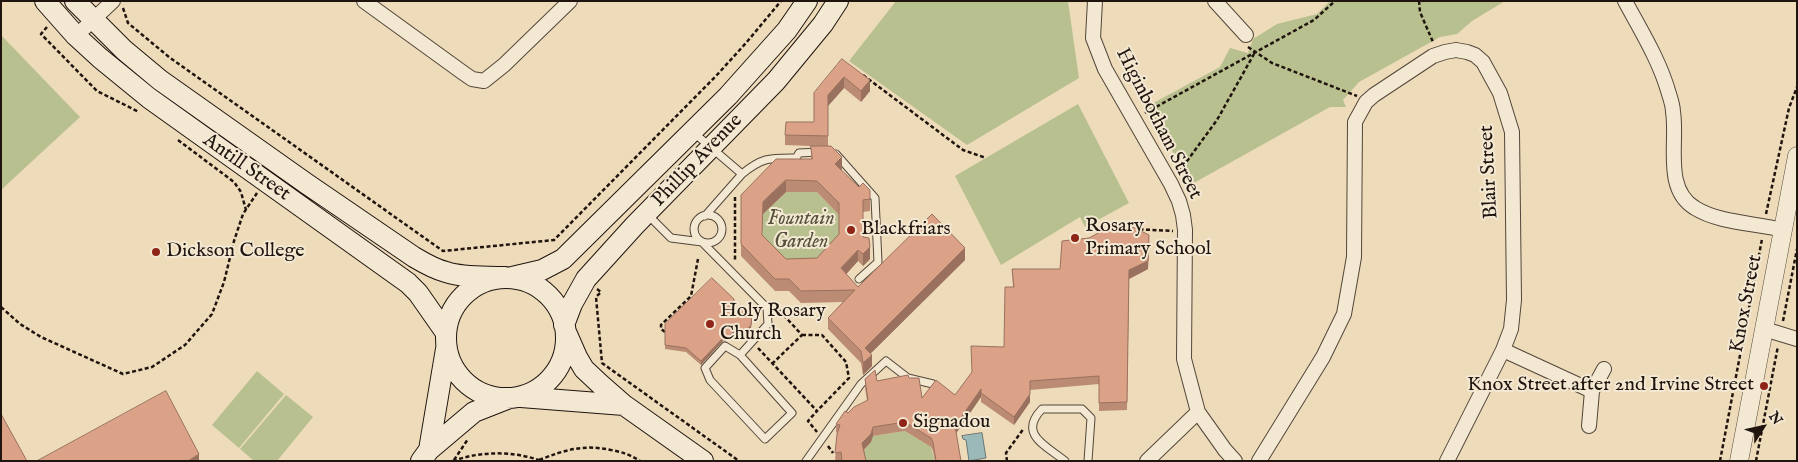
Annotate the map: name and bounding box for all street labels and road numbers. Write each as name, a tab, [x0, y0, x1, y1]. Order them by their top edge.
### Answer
street label: Higinbotham Street	[1110, 44, 1206, 204]
street label: Phillip Avenue	[648, 109, 748, 213]
street label: Blair Street	[1476, 124, 1504, 220]
street label: Antill Street	[198, 129, 294, 207]
street label: Knox Street	[1726, 253, 1768, 355]

